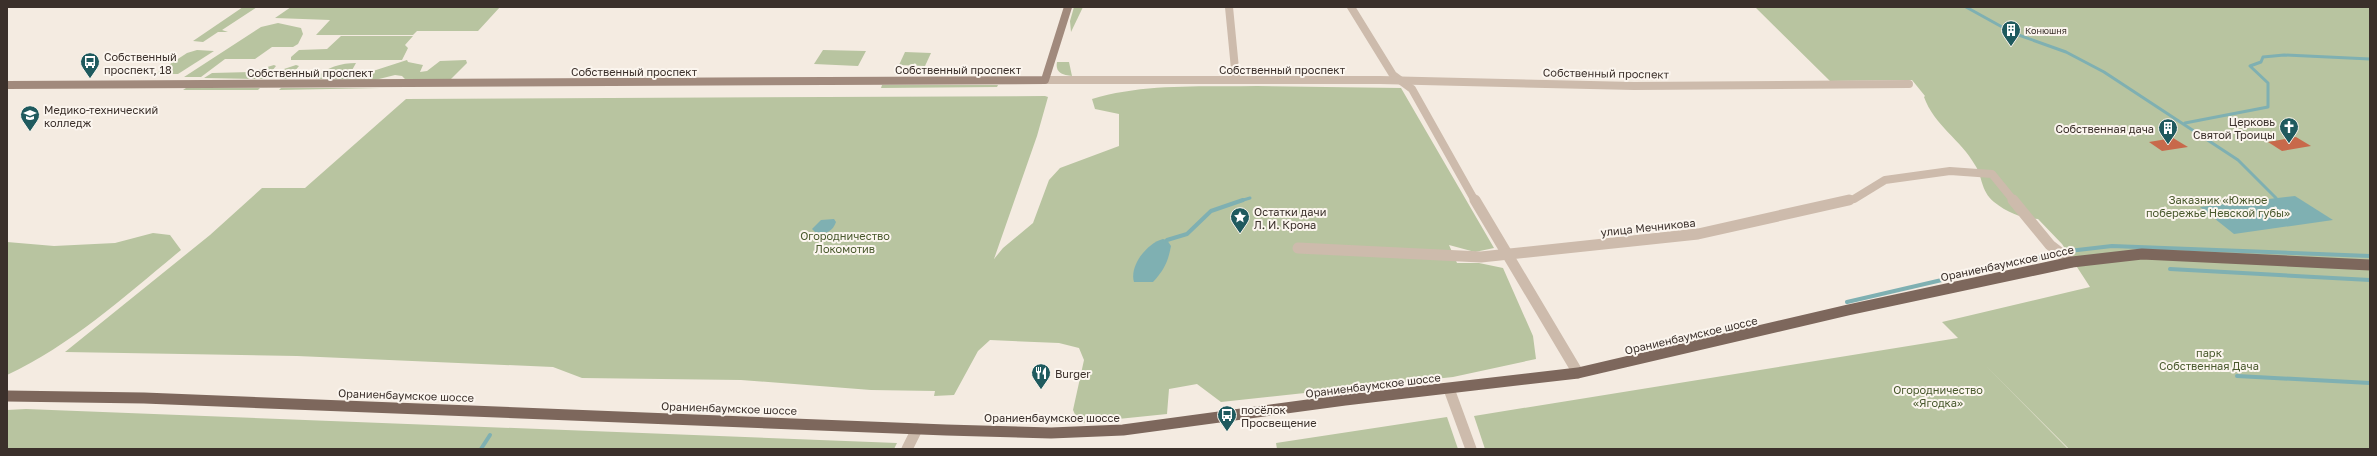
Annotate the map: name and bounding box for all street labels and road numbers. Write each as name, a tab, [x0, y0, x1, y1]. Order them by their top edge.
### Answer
street label: Собственный проспект	[895, 63, 1022, 76]
street label: Собственный проспект	[1219, 63, 1346, 76]
street label: Собственный проспект	[571, 65, 698, 78]
street label: Собственный проспект	[1543, 65, 1670, 81]
street label: Собственный проспект	[247, 66, 374, 79]
street label: улица Мечникова	[1600, 216, 1696, 238]
street label: Ораниенбаумское шоссе	[1939, 243, 2075, 283]
street label: Ораниенбаумское шоссе	[1623, 313, 1759, 357]
street label: Ораниенбаумское шоссе	[1305, 370, 1441, 400]
street label: Ораниенбаумское шоссе	[338, 386, 474, 404]
street label: Ораниенбаумское шоссе	[661, 399, 797, 417]
street label: Ораниенбаумское шоссе	[984, 411, 1120, 424]

